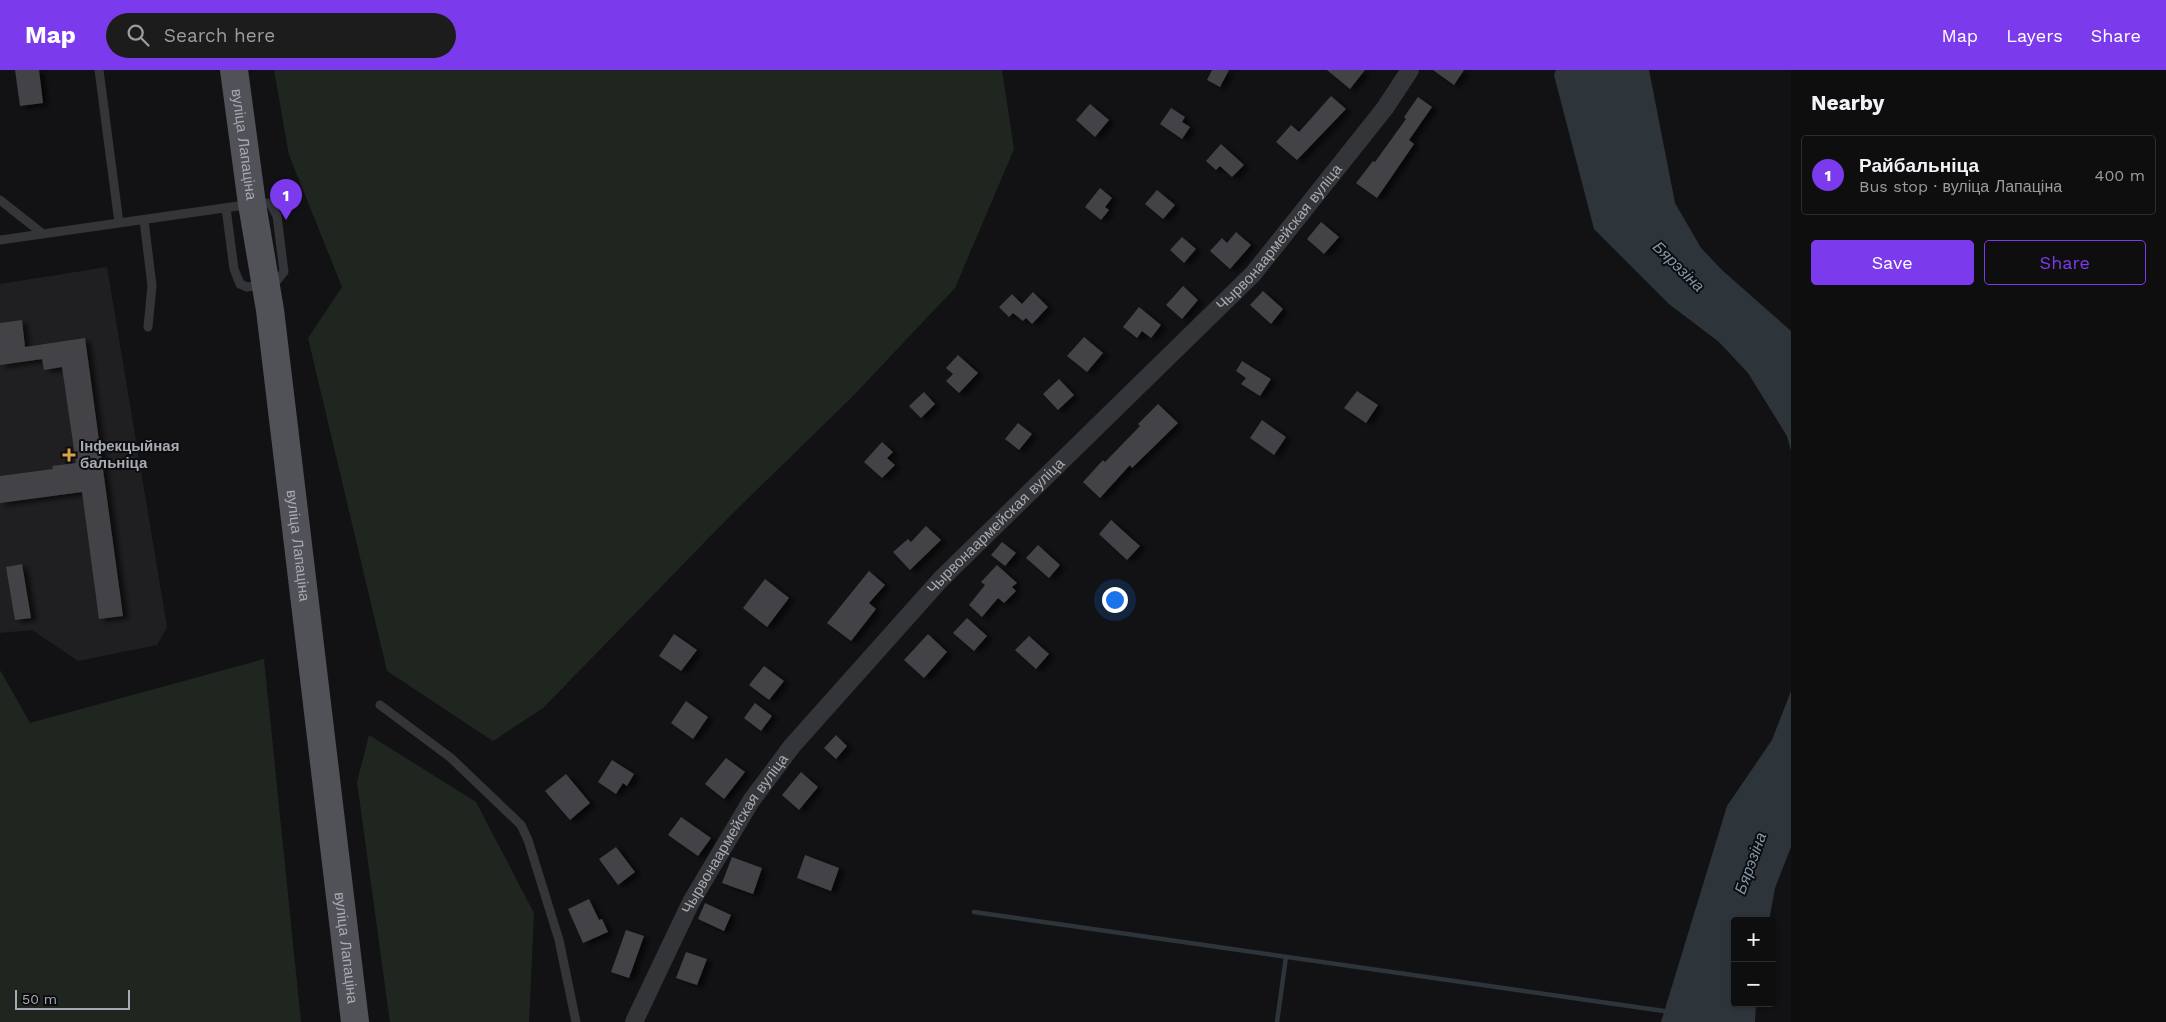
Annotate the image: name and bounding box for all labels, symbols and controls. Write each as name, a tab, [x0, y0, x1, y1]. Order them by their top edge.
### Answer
search box	[106, 13, 456, 58]
text: Map	[25, 21, 76, 49]
icon: search	[124, 21, 152, 49]
text: Search here	[164, 24, 275, 47]
text: Map	[1941, 25, 1978, 46]
text: Layers	[2006, 25, 2063, 46]
text: Share	[2091, 25, 2141, 46]
street label: вуліца Лапаціна	[228, 88, 260, 202]
text: Nearby	[1811, 90, 1884, 115]
text: Райбальніца	[1859, 154, 1979, 177]
street label: Чырвонаармейская вуліца	[1213, 160, 1346, 314]
text: 1	[1825, 166, 1831, 185]
text: 400 m	[2095, 166, 2145, 185]
text: Bus stop · вуліца Лапаціна	[1859, 177, 2062, 196]
pin: 1	[270, 179, 302, 220]
water label: Бярэзіна	[1649, 237, 1708, 296]
button: Save	[1811, 240, 1974, 285]
button: Share	[1984, 240, 2146, 285]
place label: Інфекцыйная бальніца	[80, 437, 179, 472]
marker: Інфекцыйная бальніца	[62, 448, 76, 462]
street label: Чырвонаармейская вуліца	[923, 454, 1069, 597]
street label: вуліца Лапаціна	[283, 489, 314, 603]
your location	[1102, 587, 1128, 613]
street label: Чырвонаармейская вуліца	[678, 750, 792, 916]
water label: Бярэзіна	[1731, 830, 1770, 897]
street label: вуліца Лапаціна	[331, 891, 362, 1005]
map controls	[1731, 917, 1776, 1007]
button: +	[1731, 917, 1776, 962]
button: −	[1731, 962, 1776, 1007]
scale bar	[15, 987, 130, 1010]
text: 50 m	[22, 991, 57, 1007]

